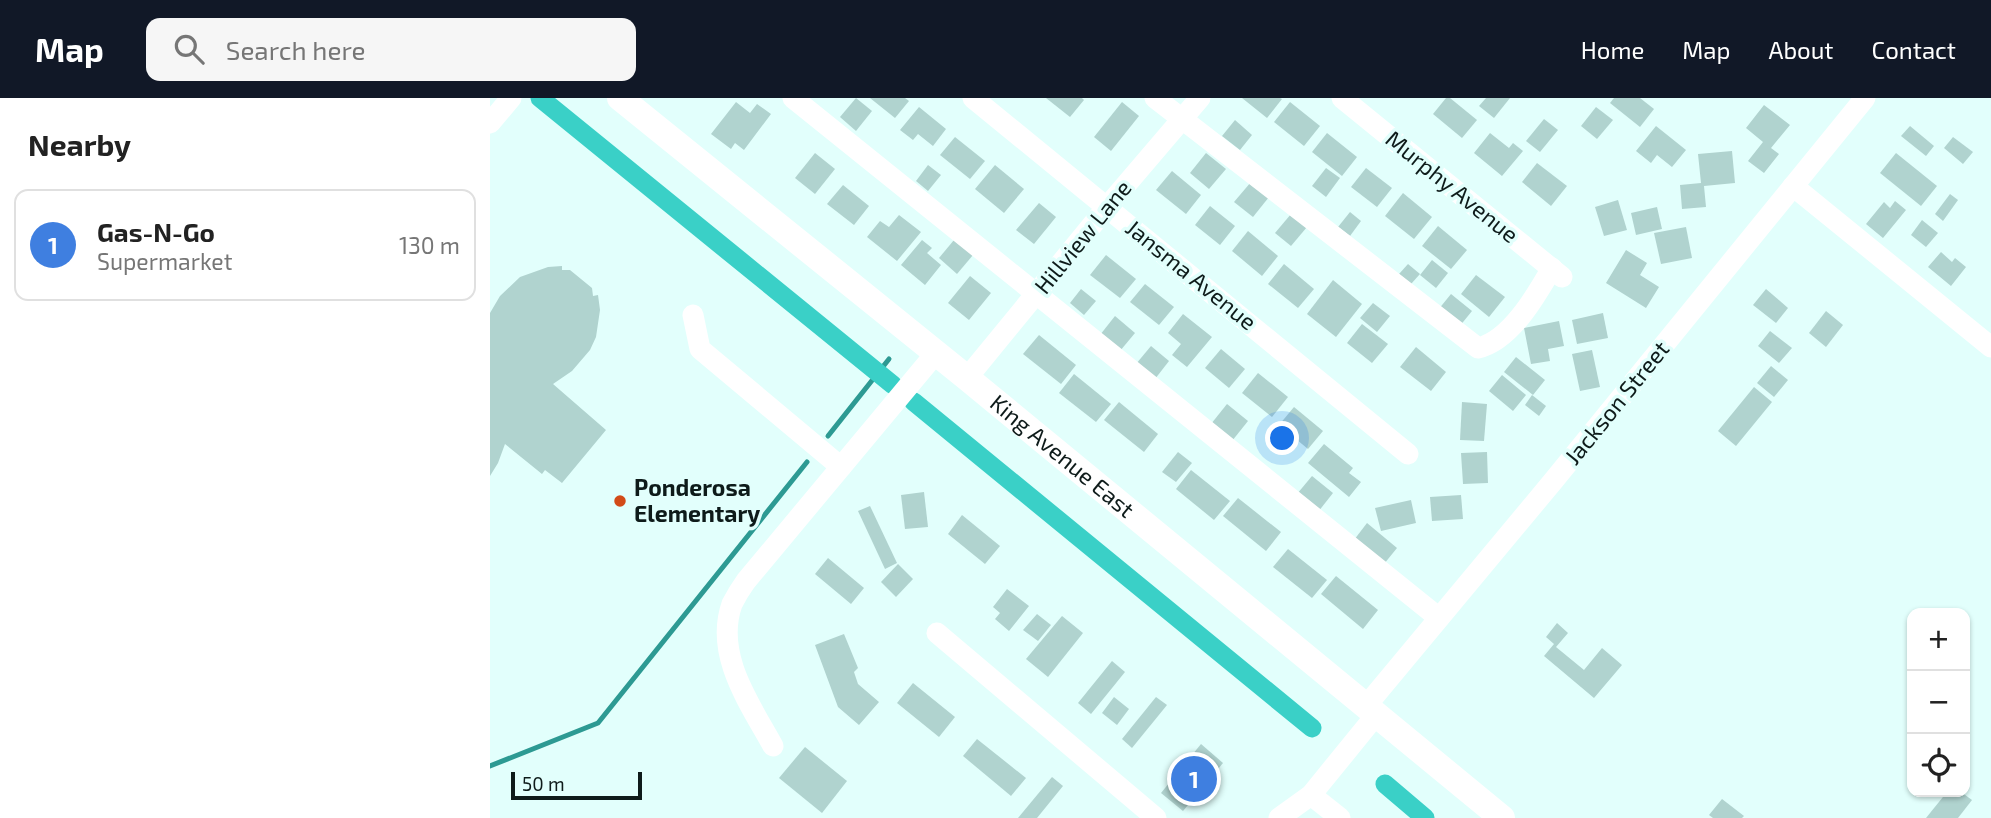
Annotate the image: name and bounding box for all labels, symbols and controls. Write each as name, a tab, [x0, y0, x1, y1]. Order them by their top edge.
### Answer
search box	[146, 18, 636, 81]
text: Map	[35, 29, 104, 69]
icon: search	[170, 30, 208, 68]
text: Search here	[226, 34, 365, 65]
text: Home	[1581, 35, 1644, 64]
text: Map	[1682, 35, 1730, 64]
text: About	[1768, 35, 1834, 64]
text: Contact	[1872, 35, 1956, 64]
street label: Murphy Avenue	[1381, 124, 1525, 248]
text: Nearby	[28, 126, 131, 162]
street label: Hillview Lane	[1028, 174, 1137, 299]
street label: Jansma Avenue	[1121, 213, 1263, 335]
text: Gas-N-Go	[97, 216, 215, 247]
text: 1	[48, 231, 58, 259]
text: 130 m	[399, 231, 460, 259]
text: Supermarket	[97, 247, 232, 275]
street label: Jackson Street	[1558, 335, 1675, 470]
street label: King Avenue East	[985, 388, 1141, 523]
your location	[1265, 421, 1299, 455]
place label: Ponderosa Elementary	[634, 473, 760, 527]
marker: Ponderosa Elementary	[612, 493, 628, 509]
map controls	[1907, 608, 1970, 797]
button: +	[1907, 608, 1970, 671]
button: −	[1907, 671, 1970, 734]
button: locate	[1907, 734, 1970, 797]
pin: 1	[1171, 753, 1217, 805]
scale bar	[511, 769, 642, 801]
text: 50 m	[522, 772, 565, 795]

